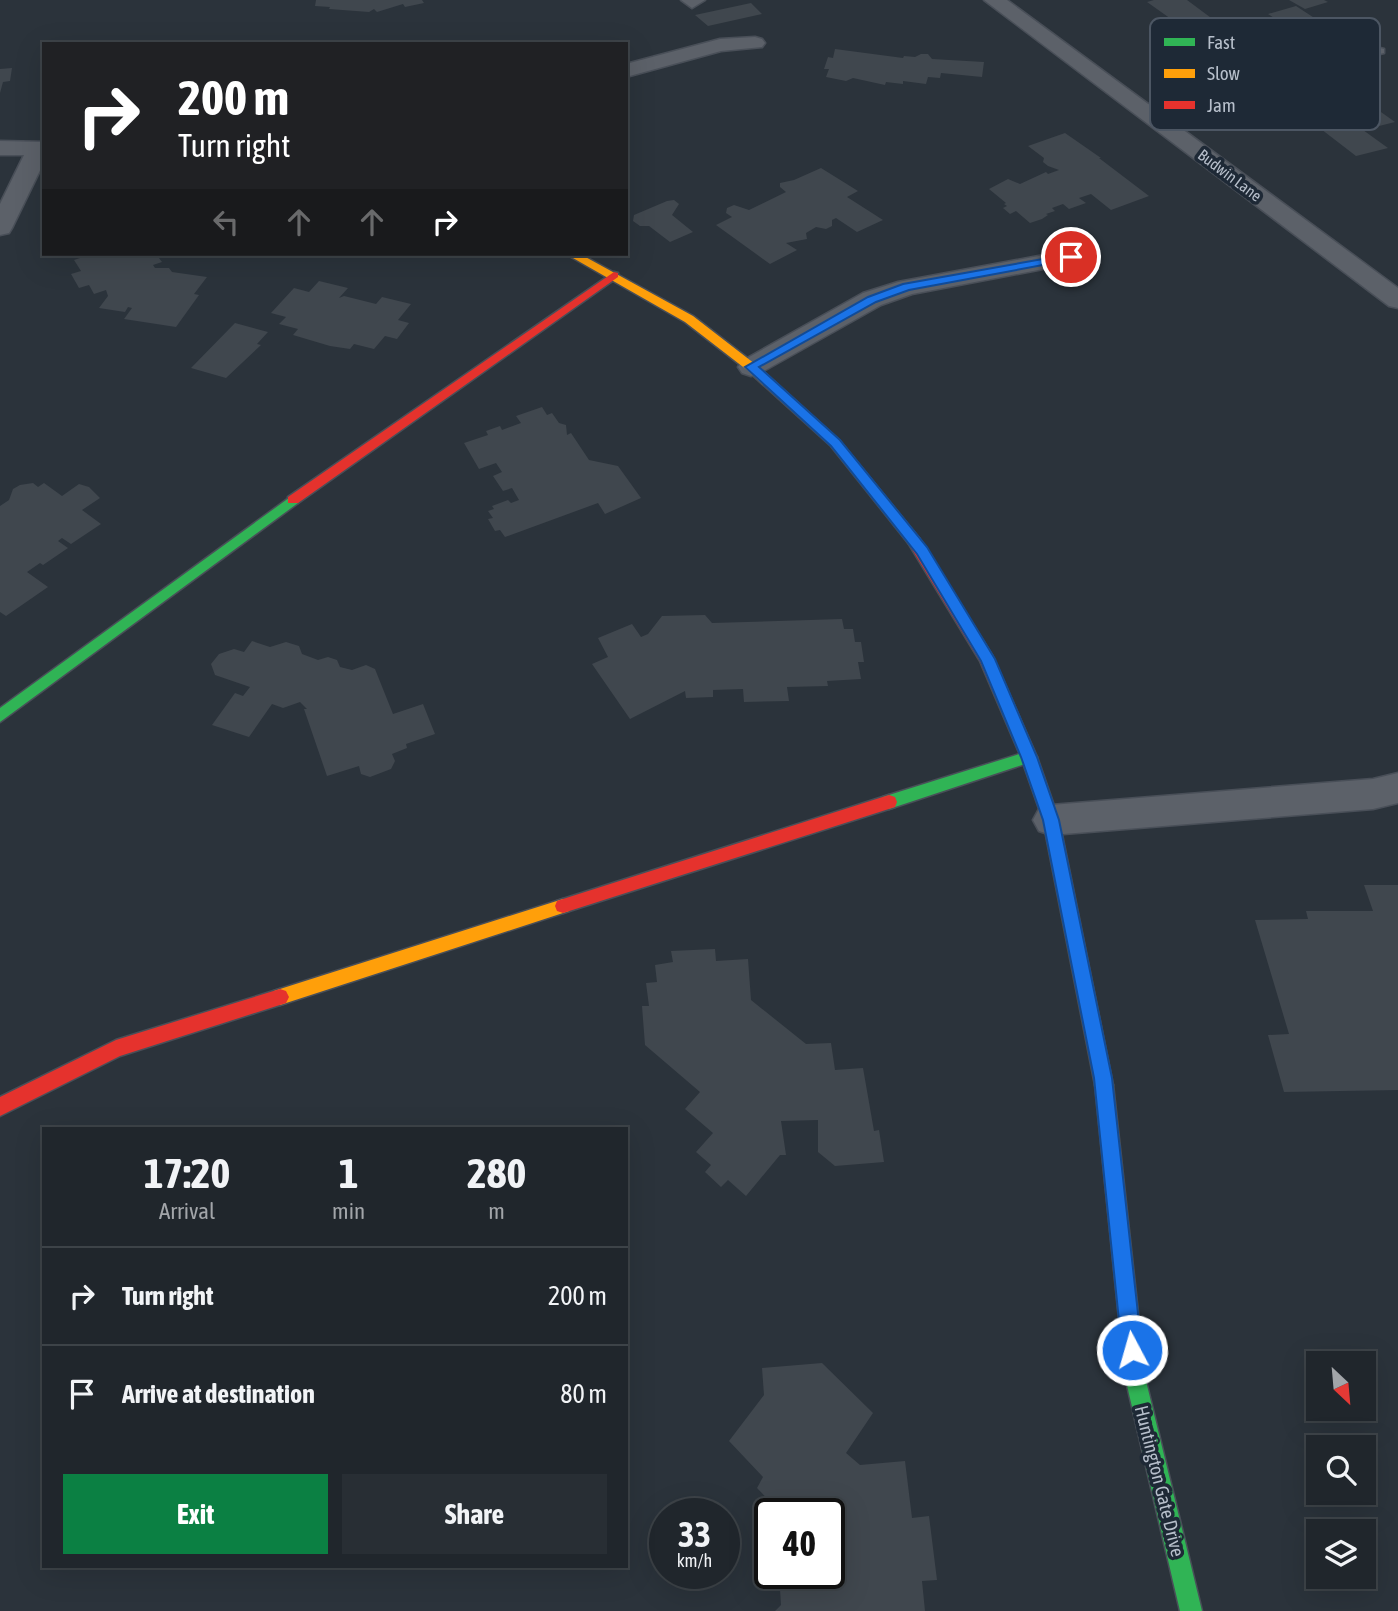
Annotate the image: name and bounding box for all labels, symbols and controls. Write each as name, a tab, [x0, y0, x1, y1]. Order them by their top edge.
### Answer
legend	[1150, 18, 1380, 130]
text: Fast	[1207, 31, 1235, 53]
text: Slow	[1207, 62, 1241, 84]
text: 200 m	[178, 69, 289, 125]
icon: right	[63, 70, 154, 161]
text: Jam	[1207, 94, 1236, 116]
text: Turn right	[178, 127, 291, 164]
street label: Budwin Lane	[1195, 145, 1265, 205]
icon: left	[207, 203, 245, 241]
icon: ahead	[280, 203, 318, 241]
icon: ahead	[353, 203, 391, 241]
icon: right	[426, 203, 464, 241]
pin	[1041, 227, 1101, 287]
icon: arrive	[1052, 238, 1090, 276]
text: 17:20	[144, 1149, 230, 1197]
text: 1	[339, 1149, 358, 1197]
text: 280	[467, 1149, 526, 1197]
text: Arrival	[159, 1198, 215, 1224]
text: min	[332, 1198, 365, 1224]
text: m	[488, 1198, 505, 1224]
icon: right	[63, 1277, 101, 1315]
text: Turn right	[122, 1281, 213, 1311]
text: 200 m	[548, 1281, 607, 1311]
position arrow	[1095, 1313, 1169, 1387]
north arrow	[1306, 1351, 1376, 1421]
map controls	[1306, 1351, 1376, 1589]
icon: arrive	[63, 1375, 101, 1413]
text: Arrive at destination	[122, 1379, 315, 1409]
text: 80 m	[560, 1379, 607, 1409]
street label: Huntington Gate Drive	[1131, 1403, 1189, 1559]
button: search	[1306, 1435, 1376, 1505]
button: Exit	[63, 1474, 328, 1554]
button: Share	[342, 1474, 607, 1554]
speed limit sign: 40	[754, 1498, 845, 1589]
text: 33	[678, 1514, 711, 1554]
button: layers	[1306, 1519, 1376, 1589]
text: km/h	[677, 1550, 712, 1571]

